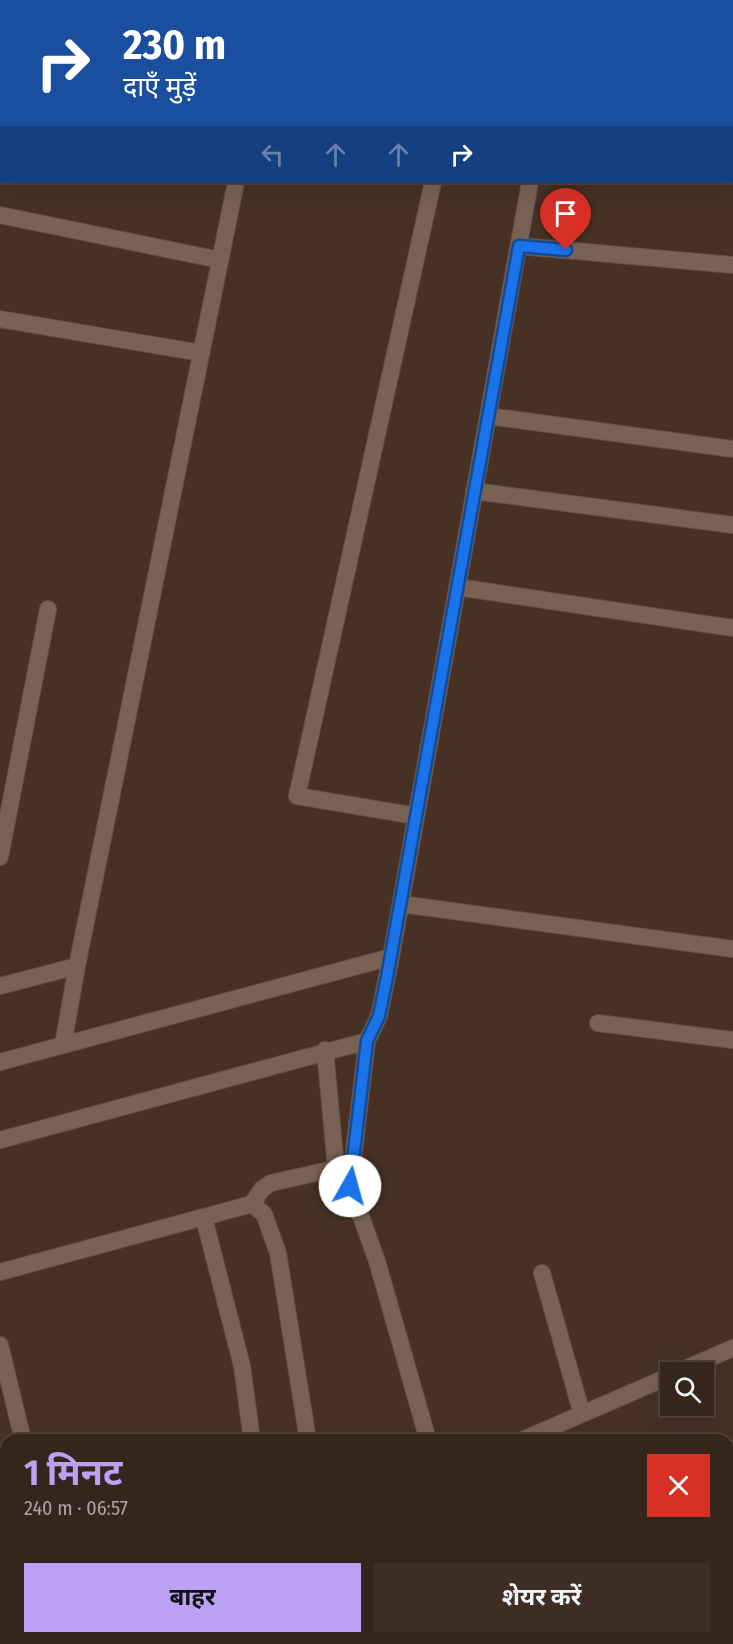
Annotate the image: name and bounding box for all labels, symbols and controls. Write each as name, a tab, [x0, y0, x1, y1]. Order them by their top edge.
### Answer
text: 230 m	[123, 20, 226, 70]
icon: right	[24, 24, 102, 102]
text: दाएँ मुड़ें	[123, 71, 196, 103]
icon: left	[256, 138, 289, 171]
icon: ahead	[319, 138, 352, 171]
icon: ahead	[382, 138, 415, 171]
icon: right	[445, 138, 478, 171]
pin	[540, 188, 591, 250]
icon: arrive	[549, 197, 582, 230]
position arrow	[318, 1154, 382, 1218]
map controls	[660, 1362, 714, 1416]
button: search	[660, 1362, 714, 1416]
text: 1 मिनट	[24, 1451, 122, 1495]
button: close	[647, 1454, 710, 1517]
text: 240 m · 06:57	[24, 1496, 128, 1520]
button: बाहर	[24, 1563, 361, 1632]
button: शेयर करें	[373, 1563, 710, 1632]

